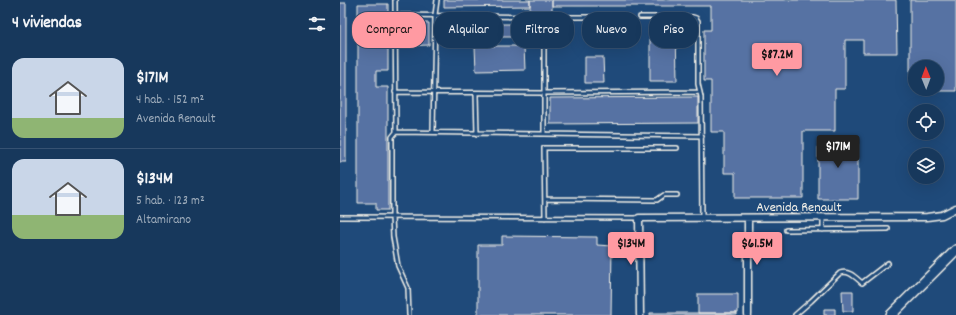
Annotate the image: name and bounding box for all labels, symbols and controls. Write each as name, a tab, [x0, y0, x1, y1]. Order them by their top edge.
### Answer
text: 4 viviendas	[12, 12, 82, 36]
chip: Comprar	[352, 12, 426, 48]
chip: Alquilar	[434, 12, 503, 48]
chip: Filtros	[511, 12, 574, 48]
chip: Nuevo	[582, 12, 641, 48]
chip: Piso	[649, 12, 698, 48]
icon: filters	[306, 13, 328, 35]
pin: $87.2M	[744, 43, 810, 77]
text: $87.2M	[761, 46, 793, 65]
north arrow	[908, 60, 944, 96]
map controls	[908, 60, 944, 184]
text: $171M	[136, 67, 169, 91]
icon: home	[44, 74, 92, 122]
text: 4 hab. · 152 m²	[136, 91, 204, 110]
button: locate	[908, 104, 944, 140]
text: Avenida Renault	[136, 110, 215, 129]
pin: $171M	[810, 135, 866, 169]
text: $171M	[826, 138, 850, 157]
button: layers	[908, 148, 944, 184]
text: $134M	[136, 168, 173, 192]
icon: home	[44, 175, 92, 223]
text: 5 hab. · 123 m²	[136, 192, 205, 211]
street label: Avenida Renault	[756, 198, 842, 218]
text: Altamirano	[136, 211, 191, 230]
pin: $134M	[603, 232, 659, 266]
pin: $61.5M	[724, 232, 790, 266]
text: $134M	[617, 235, 645, 254]
text: $61.5M	[741, 235, 773, 254]

